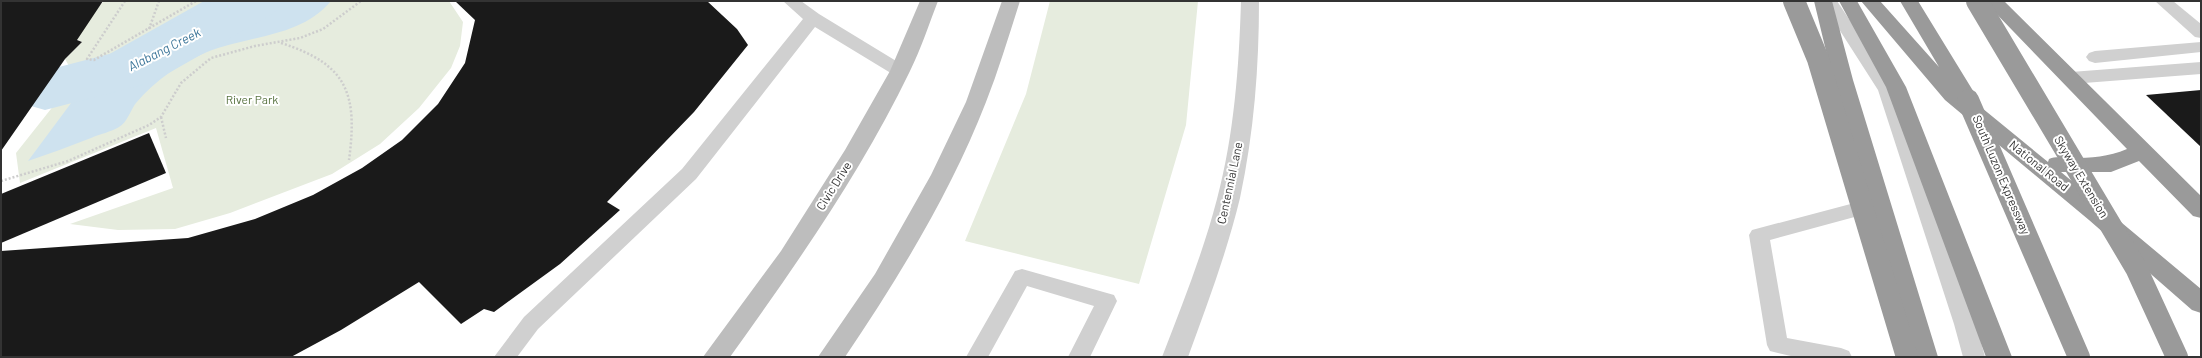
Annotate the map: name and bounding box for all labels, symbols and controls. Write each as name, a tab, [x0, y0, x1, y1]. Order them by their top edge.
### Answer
water label: Alabang Creek	[125, 24, 204, 74]
park label: River Park	[226, 92, 278, 106]
street label: South Luzon Expressway	[1970, 113, 2034, 237]
street label: Skyway Extension	[2052, 133, 2112, 220]
street label: National Road	[2007, 137, 2072, 193]
street label: Centennial Lane	[1213, 140, 1245, 225]
street label: Civic Drive	[813, 159, 854, 212]

